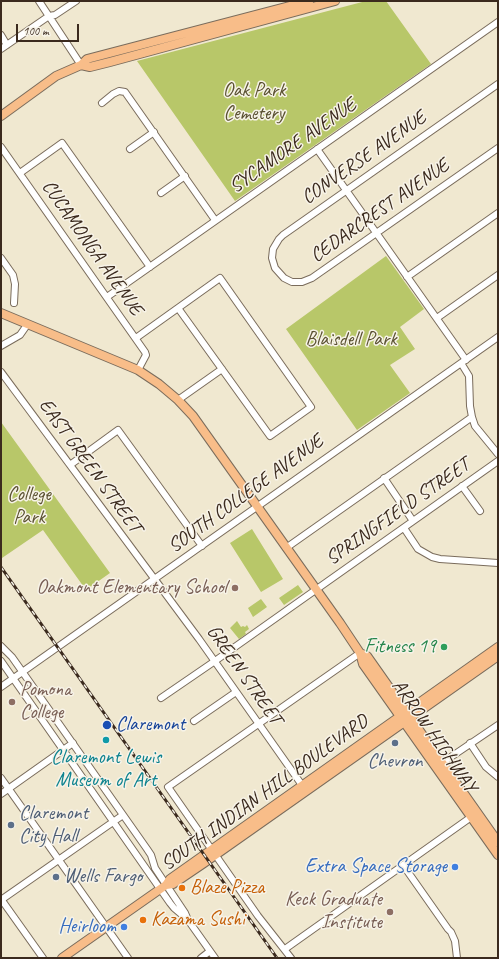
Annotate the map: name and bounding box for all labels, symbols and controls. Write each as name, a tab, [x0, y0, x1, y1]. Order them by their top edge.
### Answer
scale bar	[18, 16, 81, 42]
text: 100 m	[23, 23, 49, 39]
park label: Oak Park Cemetery	[223, 79, 285, 126]
street label: SYCAMORE AVENUE	[225, 93, 361, 199]
street label: CONVERSE AVENUE	[297, 106, 431, 210]
street label: CEDARCREST AVENUE	[306, 154, 454, 268]
street label: CUCAMONGA AVENUE	[36, 176, 148, 320]
park label: Blaisdell Park	[306, 328, 396, 352]
street label: EAST GREEN STREET	[33, 394, 147, 538]
street label: SOUTH COLLEGE AVENUE	[164, 430, 328, 558]
street label: SPRINGFIELD STREET	[321, 453, 475, 571]
park label: College Park	[7, 483, 51, 530]
place label: Oakmont Elementary School	[36, 576, 227, 600]
marker: Oakmont Elementary School	[230, 583, 240, 593]
street label: GREEN STREET	[201, 621, 287, 729]
place label: Fitness 19	[364, 635, 436, 659]
marker: Fitness 19	[439, 642, 449, 652]
street label: ARROW HIGHWAY	[386, 675, 482, 797]
place label: Pomona College	[20, 678, 71, 725]
marker: Pomona College	[7, 697, 17, 707]
street label: SOUTH INDIAN HILL BOULEVARD	[157, 710, 373, 876]
place label: Claremont	[116, 713, 185, 737]
marker: Claremont	[101, 719, 113, 731]
marker: Claremont Lewis Museum of Art	[101, 735, 111, 745]
marker: Chevron	[390, 738, 400, 748]
place label: Claremont Lewis Museum of Art	[51, 746, 161, 793]
place label: Chevron	[367, 750, 423, 774]
place label: Claremont City Hall	[19, 802, 88, 849]
marker: Claremont City Hall	[6, 820, 16, 830]
place label: Extra Space Storage	[305, 855, 447, 879]
marker: Extra Space Storage	[450, 862, 460, 872]
place label: Wells Fargo	[64, 865, 142, 889]
marker: Wells Fargo	[51, 872, 61, 882]
place label: Blaze Pizza	[190, 876, 264, 900]
marker: Blaze Pizza	[177, 883, 187, 893]
place label: Keck Graduate Institute	[285, 888, 382, 935]
marker: Keck Graduate Institute	[385, 907, 395, 917]
place label: Kazama Sushi	[151, 908, 245, 932]
place label: Heirloom	[59, 915, 116, 939]
marker: Kazama Sushi	[138, 915, 148, 925]
marker: Heirloom	[119, 922, 129, 932]

